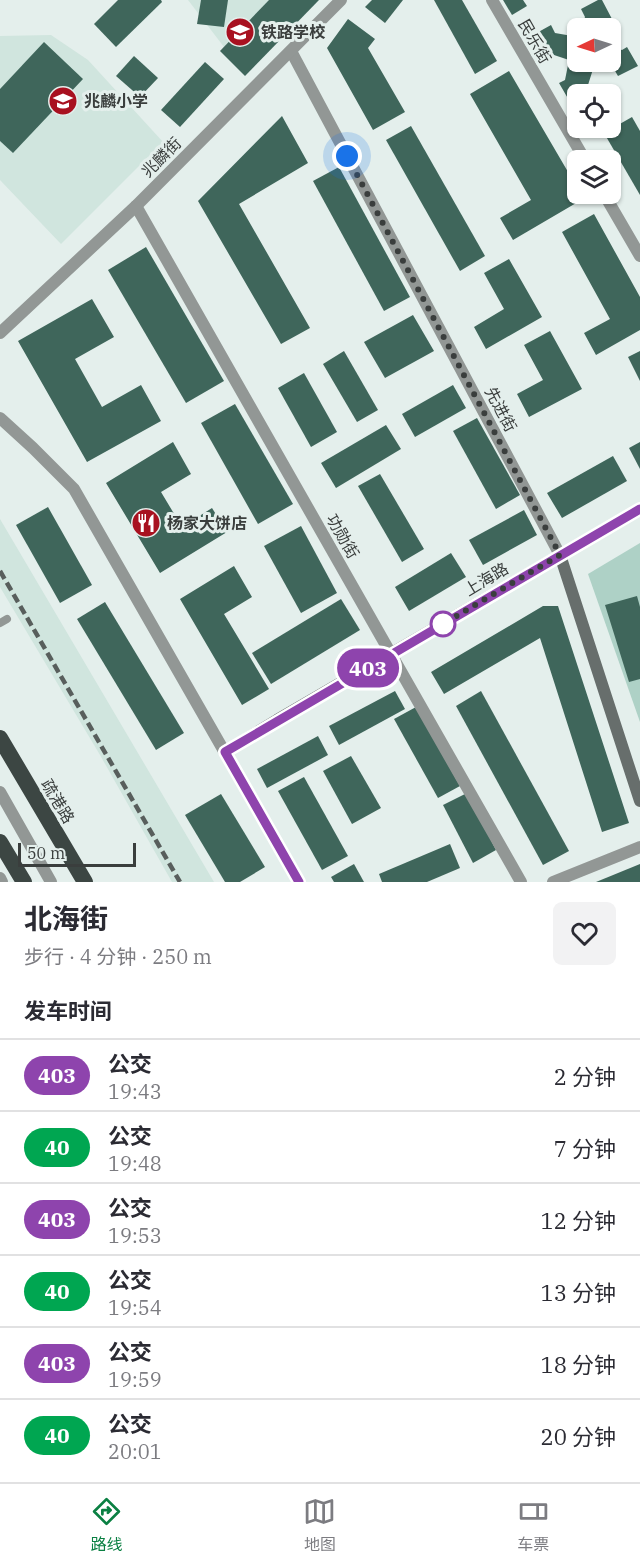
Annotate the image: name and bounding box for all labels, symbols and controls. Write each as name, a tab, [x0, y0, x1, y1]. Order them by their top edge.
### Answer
street label: 民乐街	[514, 15, 556, 67]
school or university icon: 铁路学校	[224, 16, 256, 48]
north arrow	[567, 18, 621, 72]
map controls	[567, 18, 621, 204]
place label: 铁路学校	[261, 22, 326, 42]
button: locate	[567, 84, 621, 138]
school or university icon: 兆麟小学	[47, 85, 79, 117]
place label: 兆麟小学	[84, 91, 148, 111]
street label: 兆麟街	[137, 133, 185, 181]
your location	[332, 141, 362, 171]
button: layers	[567, 150, 621, 204]
street label: 先进街	[481, 383, 521, 435]
restaurant icon: 杨家大饼店	[130, 507, 162, 539]
street label: 功勋街	[322, 510, 364, 562]
place label: 杨家大饼店	[167, 513, 247, 533]
street label: 上海路	[460, 558, 512, 600]
unlabelled marker	[430, 611, 456, 637]
line badge: 403	[334, 648, 403, 688]
text: 403	[349, 654, 387, 682]
street label: 疏港路	[37, 775, 79, 827]
scale bar	[18, 840, 136, 868]
text: 50 m	[27, 843, 65, 863]
text: 北海街	[24, 900, 108, 937]
button: heart	[553, 902, 616, 965]
text: 步行 · 4 分钟 · 250 m	[24, 943, 212, 970]
text: 发车时间	[24, 996, 112, 1025]
text: 公交	[108, 1049, 152, 1078]
text: 403	[38, 1061, 76, 1089]
text: 2 分钟	[554, 1062, 616, 1091]
text: 19:43	[108, 1078, 162, 1105]
text: 公交	[108, 1121, 152, 1150]
text: 40	[44, 1133, 70, 1161]
text: 7 分钟	[554, 1134, 616, 1163]
text: 19:48	[108, 1150, 162, 1177]
text: 公交	[108, 1193, 152, 1222]
text: 403	[38, 1205, 76, 1233]
text: 12 分钟	[540, 1206, 616, 1235]
text: 19:53	[108, 1222, 162, 1249]
text: 公交	[108, 1265, 152, 1294]
text: 40	[44, 1277, 70, 1305]
text: 13 分钟	[540, 1278, 616, 1307]
text: 19:54	[108, 1294, 162, 1321]
text: 公交	[108, 1337, 152, 1366]
text: 403	[38, 1349, 76, 1377]
text: 18 分钟	[540, 1350, 616, 1379]
text: 19:59	[108, 1366, 162, 1393]
text: 公交	[108, 1409, 152, 1438]
text: 40	[44, 1421, 70, 1449]
text: 20 分钟	[540, 1422, 616, 1451]
text: 20:01	[108, 1438, 162, 1465]
tab: 路线	[90, 1495, 123, 1555]
tab: 地图	[303, 1495, 336, 1555]
tab: 车票	[517, 1495, 550, 1555]

